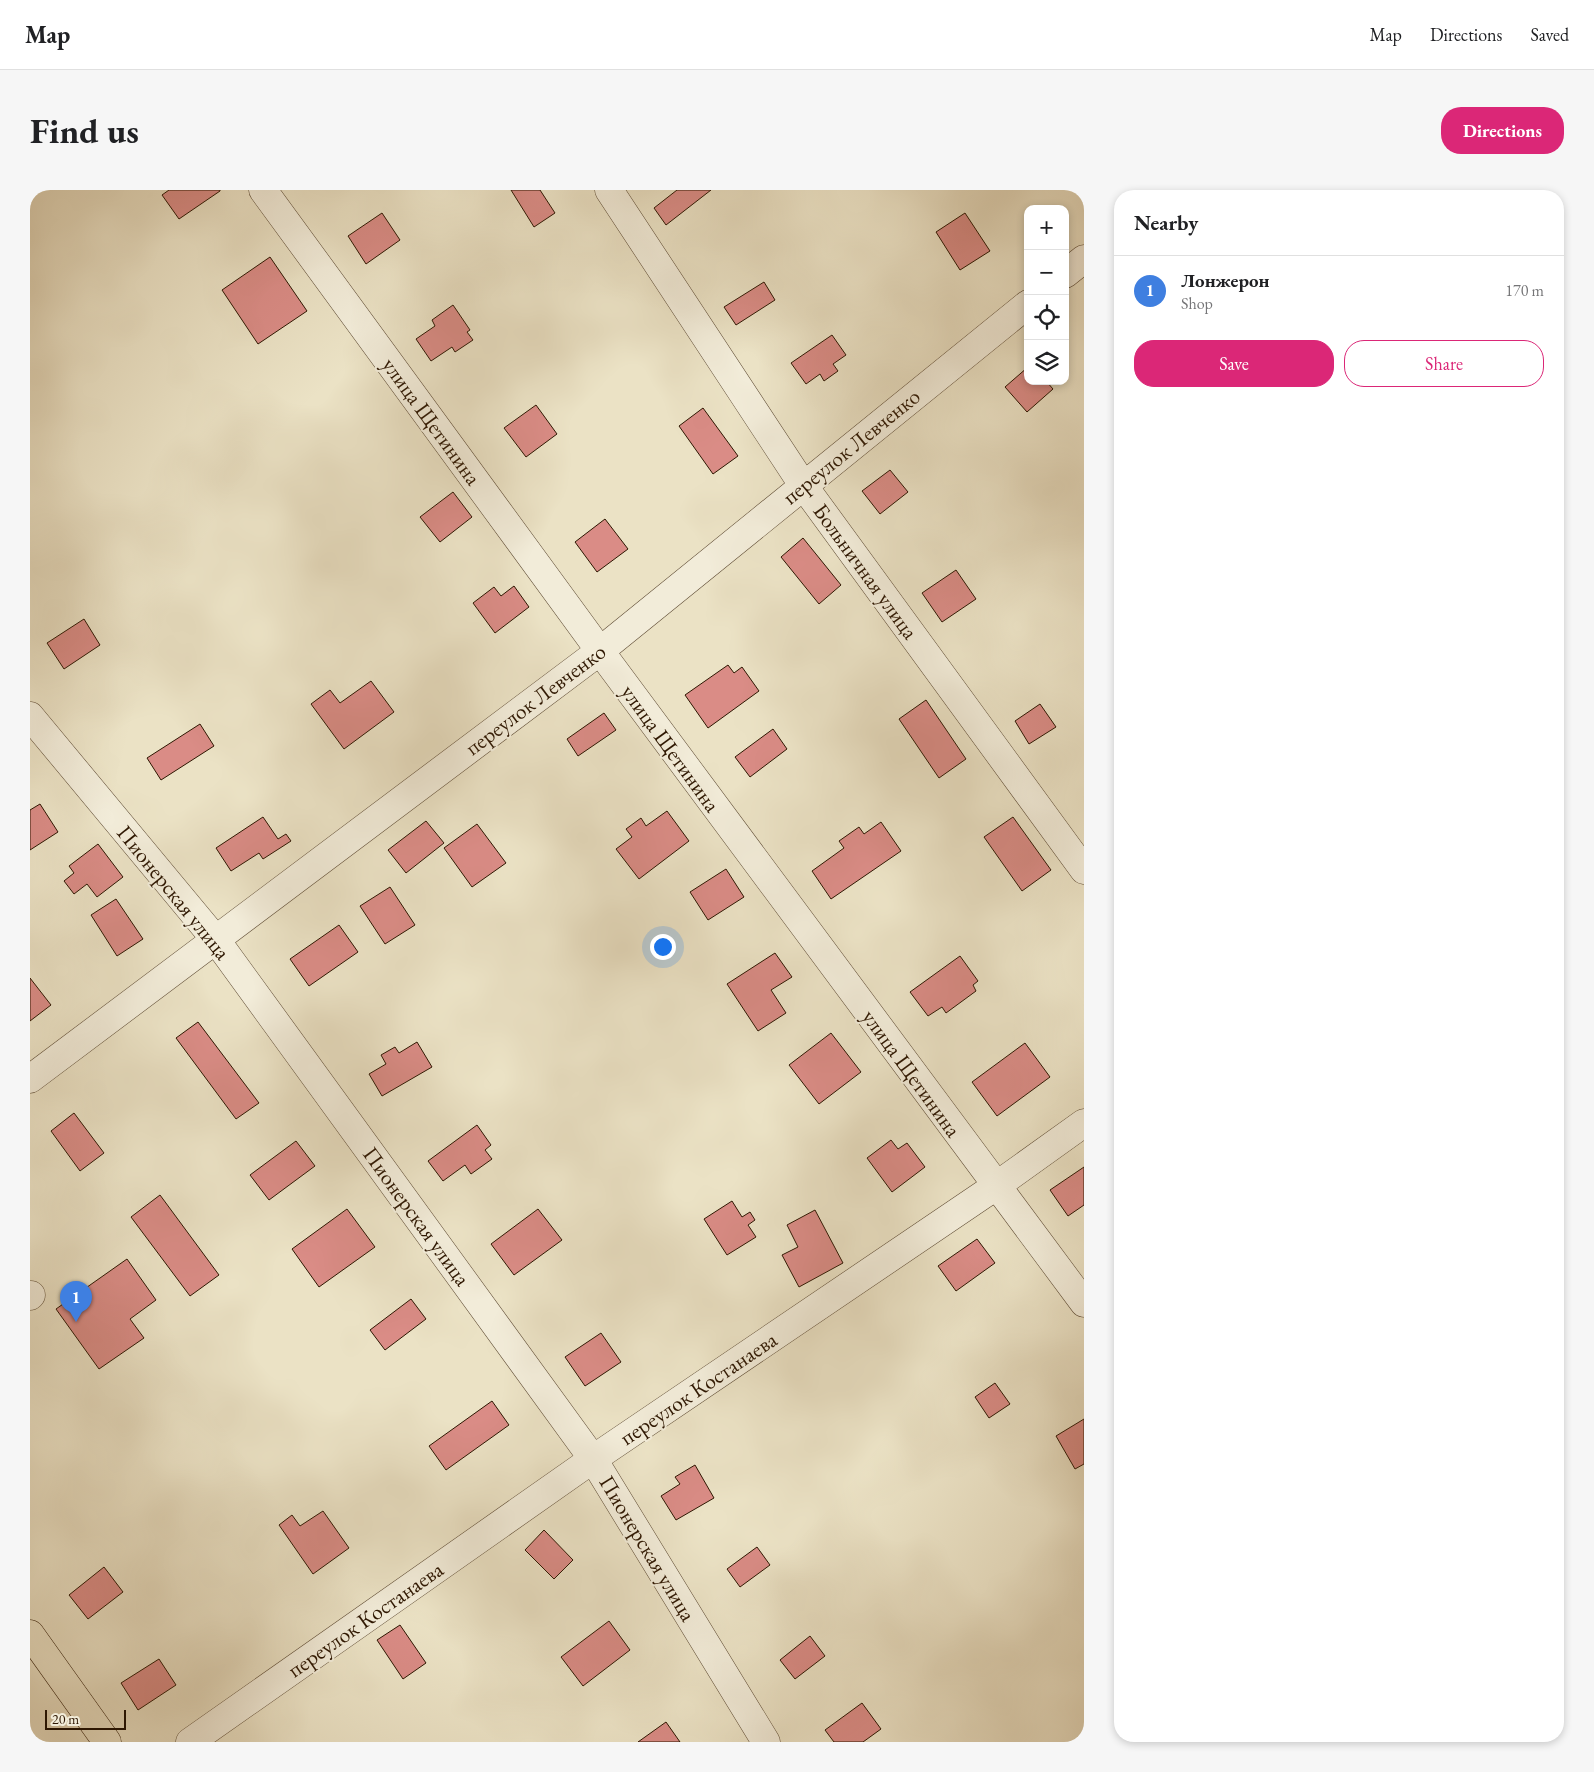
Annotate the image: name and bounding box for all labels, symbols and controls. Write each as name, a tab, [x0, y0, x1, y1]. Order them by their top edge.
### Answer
text: Map	[25, 19, 70, 50]
text: Map	[1370, 23, 1402, 46]
text: Directions	[1430, 23, 1502, 46]
text: Saved	[1530, 23, 1569, 46]
button: Directions	[1441, 107, 1564, 154]
text: Find us	[30, 108, 139, 153]
map controls	[1024, 205, 1069, 385]
button: +	[1024, 205, 1069, 250]
text: Nearby	[1134, 209, 1198, 236]
button: −	[1024, 250, 1069, 295]
text: Лонжерон	[1181, 268, 1270, 293]
text: 1	[1146, 280, 1154, 301]
text: 170 m	[1505, 280, 1544, 301]
text: Shop	[1181, 293, 1213, 314]
button: locate	[1024, 295, 1069, 340]
button: layers	[1024, 340, 1069, 385]
button: Save	[1134, 340, 1334, 387]
button: Share	[1344, 340, 1544, 387]
street label: улица Щетинина	[375, 352, 488, 491]
street label: переулок Левченко	[776, 382, 926, 511]
street label: Больничная улица	[806, 498, 925, 645]
street label: переулок Левченко	[459, 637, 612, 762]
street label: улица Щетинина	[614, 679, 727, 818]
street label: Пионерская улица	[110, 819, 237, 966]
your location	[650, 934, 676, 960]
street label: улица Щетинина	[855, 1004, 968, 1143]
street label: Пионерская улица	[356, 1141, 477, 1292]
pin: 1	[60, 1281, 92, 1322]
street label: переулок Костанаева	[614, 1325, 783, 1452]
street label: Пионерская улица	[593, 1470, 703, 1627]
street label: переулок Костанаева	[282, 1555, 449, 1684]
scale bar	[45, 1707, 126, 1730]
text: 20 m	[52, 1710, 79, 1728]

